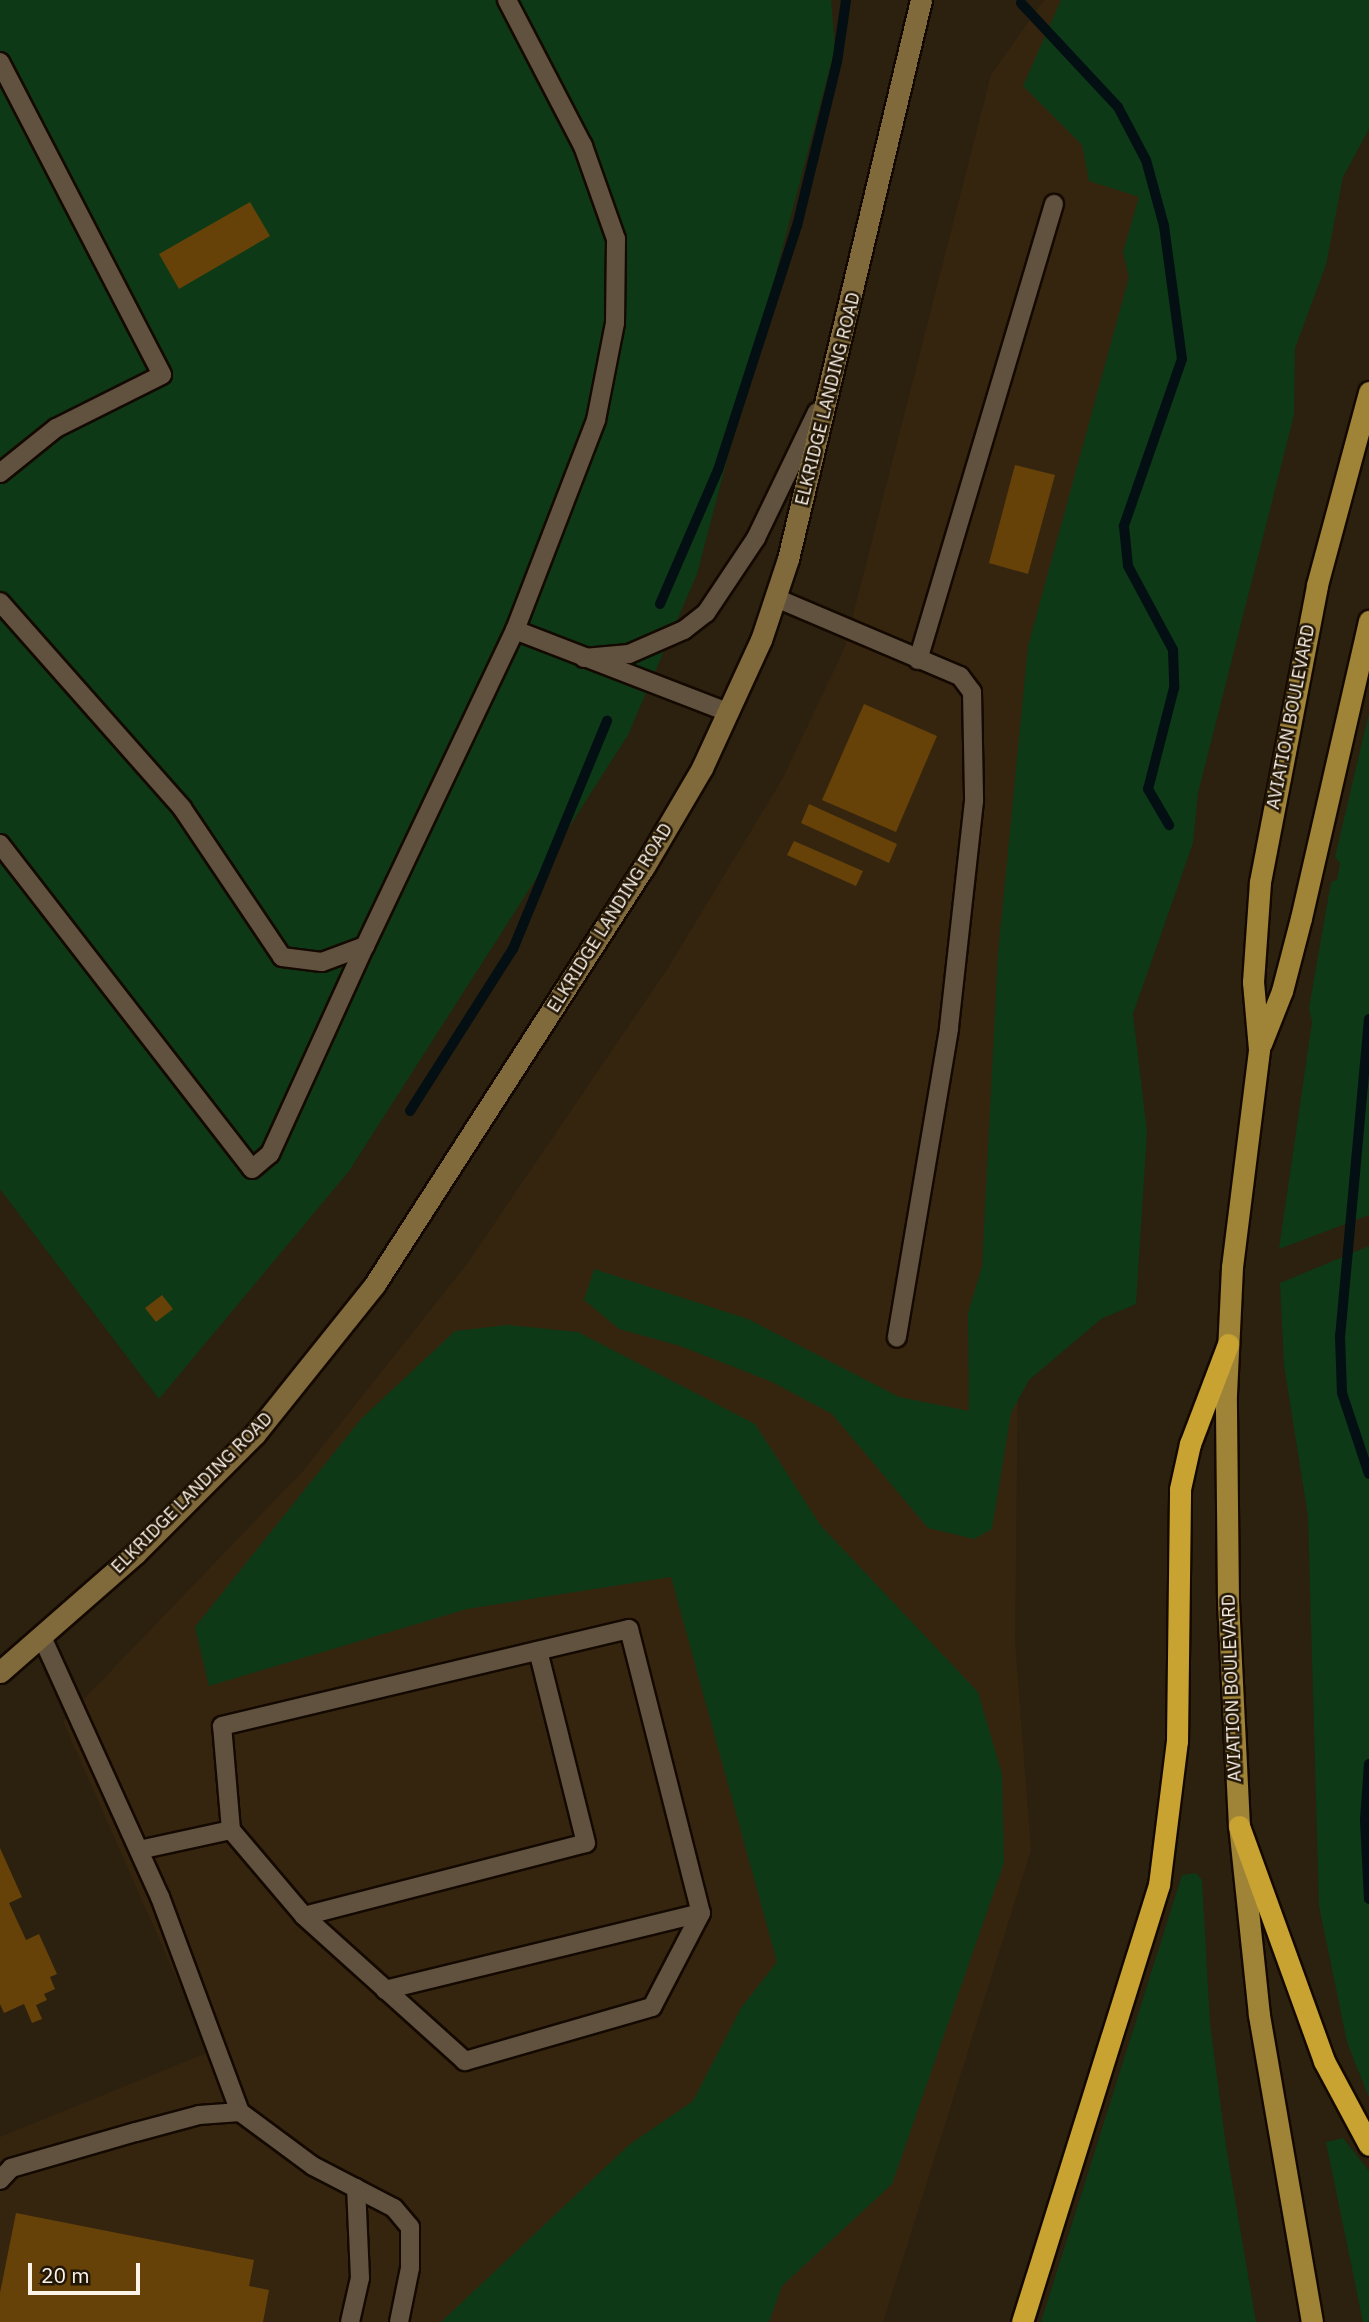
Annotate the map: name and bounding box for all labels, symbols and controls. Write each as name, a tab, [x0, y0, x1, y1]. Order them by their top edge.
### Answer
street label: ELKRIDGE LANDING ROAD	[791, 290, 865, 508]
street label: AVIATION BOULEVARD	[1262, 623, 1320, 811]
street label: ELKRIDGE LANDING ROAD	[543, 820, 677, 1016]
street label: ELKRIDGE LANDING ROAD	[107, 1408, 277, 1578]
street label: AVIATION BOULEVARD	[1218, 1594, 1246, 1782]
scale bar	[32, 2248, 144, 2292]
text: 20 m	[41, 2261, 90, 2289]

